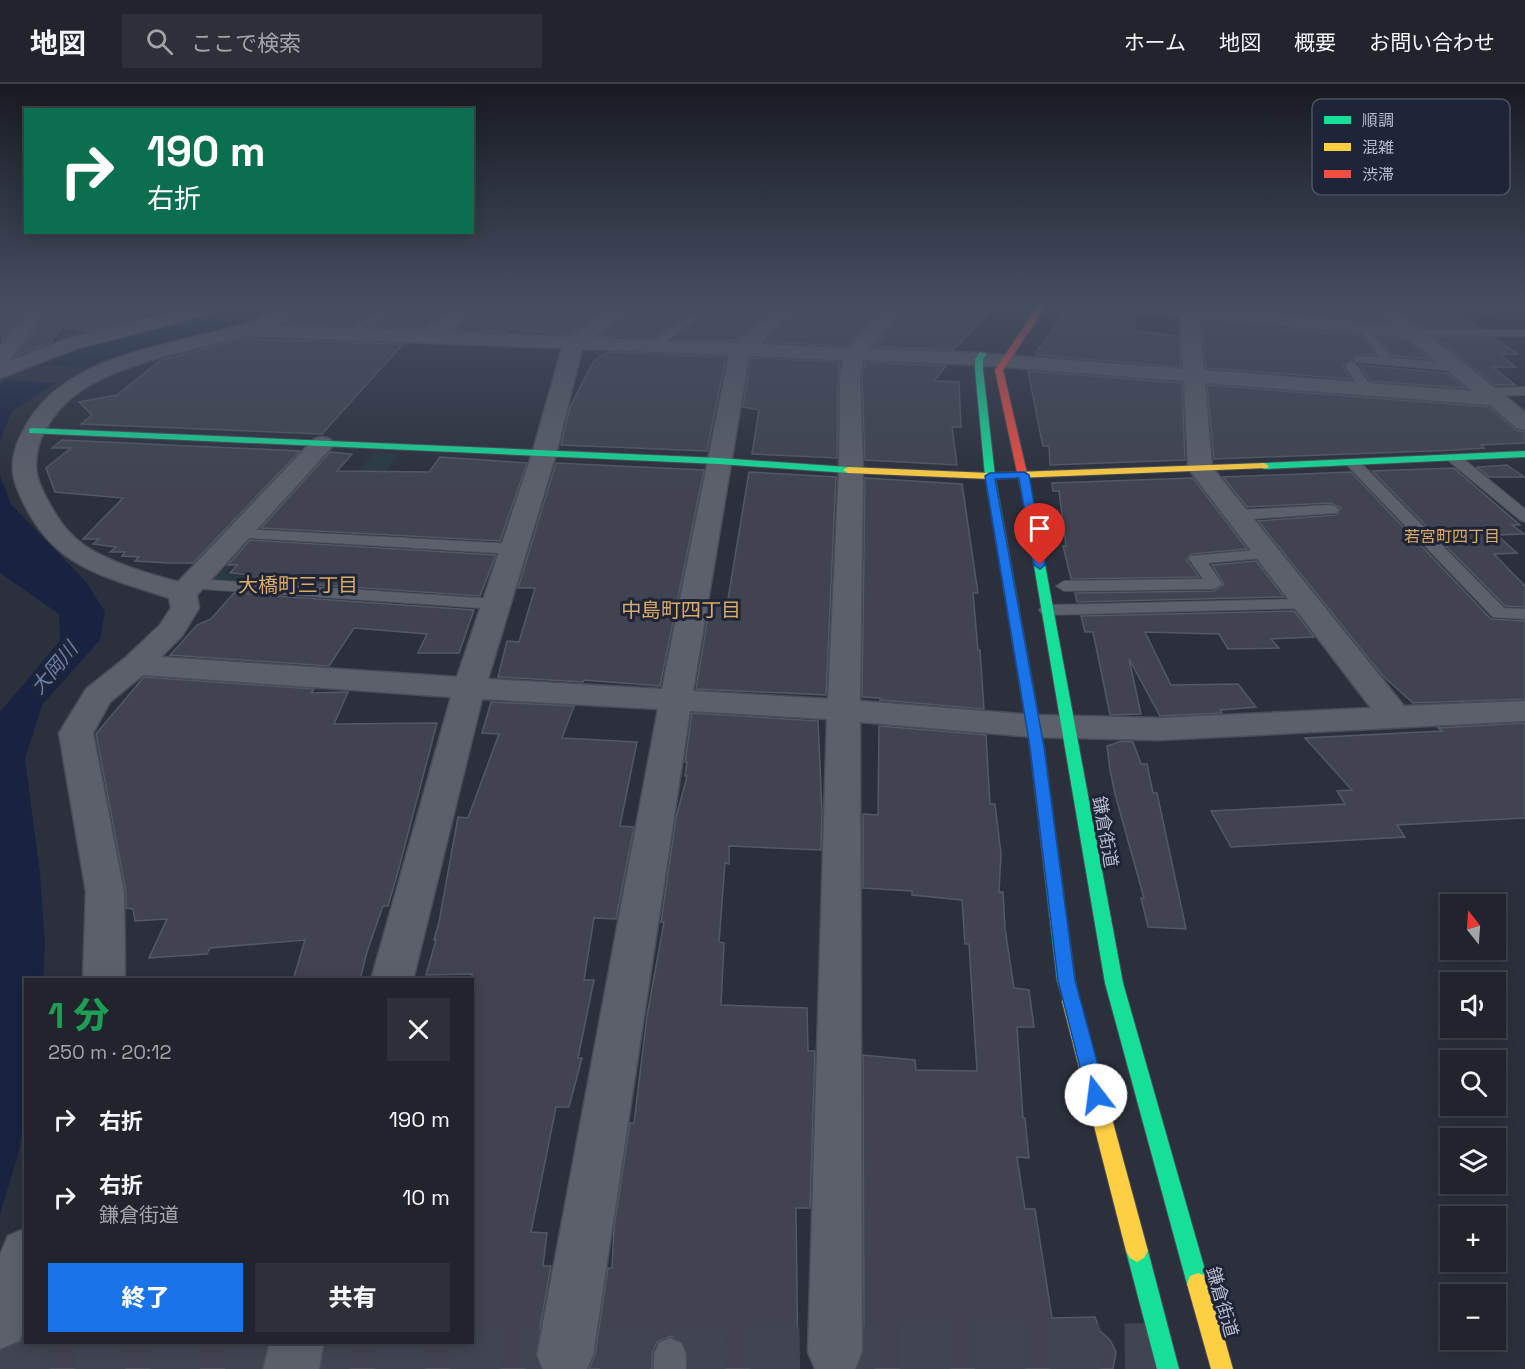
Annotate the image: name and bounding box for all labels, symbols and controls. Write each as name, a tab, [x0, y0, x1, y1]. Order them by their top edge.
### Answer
search box	[122, 14, 542, 68]
text: 地図	[30, 25, 86, 61]
icon: search	[143, 25, 176, 58]
text: ここで検索	[191, 29, 301, 57]
text: ホーム	[1124, 29, 1186, 56]
text: 地図	[1219, 29, 1261, 56]
text: 概要	[1294, 29, 1336, 56]
text: お問い合わせ	[1369, 29, 1495, 56]
legend	[1312, 99, 1510, 195]
text: 順調	[1362, 110, 1394, 131]
text: 190 m	[147, 125, 266, 178]
icon: right	[48, 132, 126, 210]
text: 混雑	[1362, 137, 1394, 158]
text: 渋滞	[1362, 164, 1394, 185]
text: 右折	[147, 181, 201, 216]
pin	[1014, 503, 1065, 565]
icon: arrive	[1023, 512, 1056, 545]
district label: 若宮町四丁目	[1404, 526, 1500, 547]
district label: 大橋町三丁目	[238, 572, 358, 598]
district label: 中島町四丁目	[621, 597, 741, 623]
water label: 大岡川	[25, 635, 85, 699]
street label: 鎌倉街道	[1088, 794, 1123, 869]
north arrow	[1440, 894, 1506, 960]
map controls	[1440, 894, 1506, 1350]
button: sound	[1440, 972, 1506, 1038]
text: 1 分	[48, 993, 109, 1039]
button: close	[387, 998, 450, 1061]
text: 250 m · 20:12	[48, 1039, 172, 1065]
button: search	[1440, 1050, 1506, 1116]
position arrow	[1064, 1063, 1128, 1127]
icon: right	[48, 1103, 81, 1136]
text: 190 m	[389, 1105, 450, 1133]
text: 右折	[99, 1107, 143, 1135]
button: layers	[1440, 1128, 1506, 1194]
text: 右折	[99, 1171, 143, 1199]
icon: right	[48, 1181, 81, 1214]
text: 10 m	[402, 1183, 450, 1211]
text: 鎌倉街道	[99, 1202, 179, 1228]
button: +	[1440, 1206, 1506, 1272]
button: 終了	[48, 1263, 243, 1332]
button: 共有	[255, 1263, 450, 1332]
street label: 鎌倉街道	[1202, 1264, 1243, 1340]
button: −	[1440, 1284, 1506, 1350]

